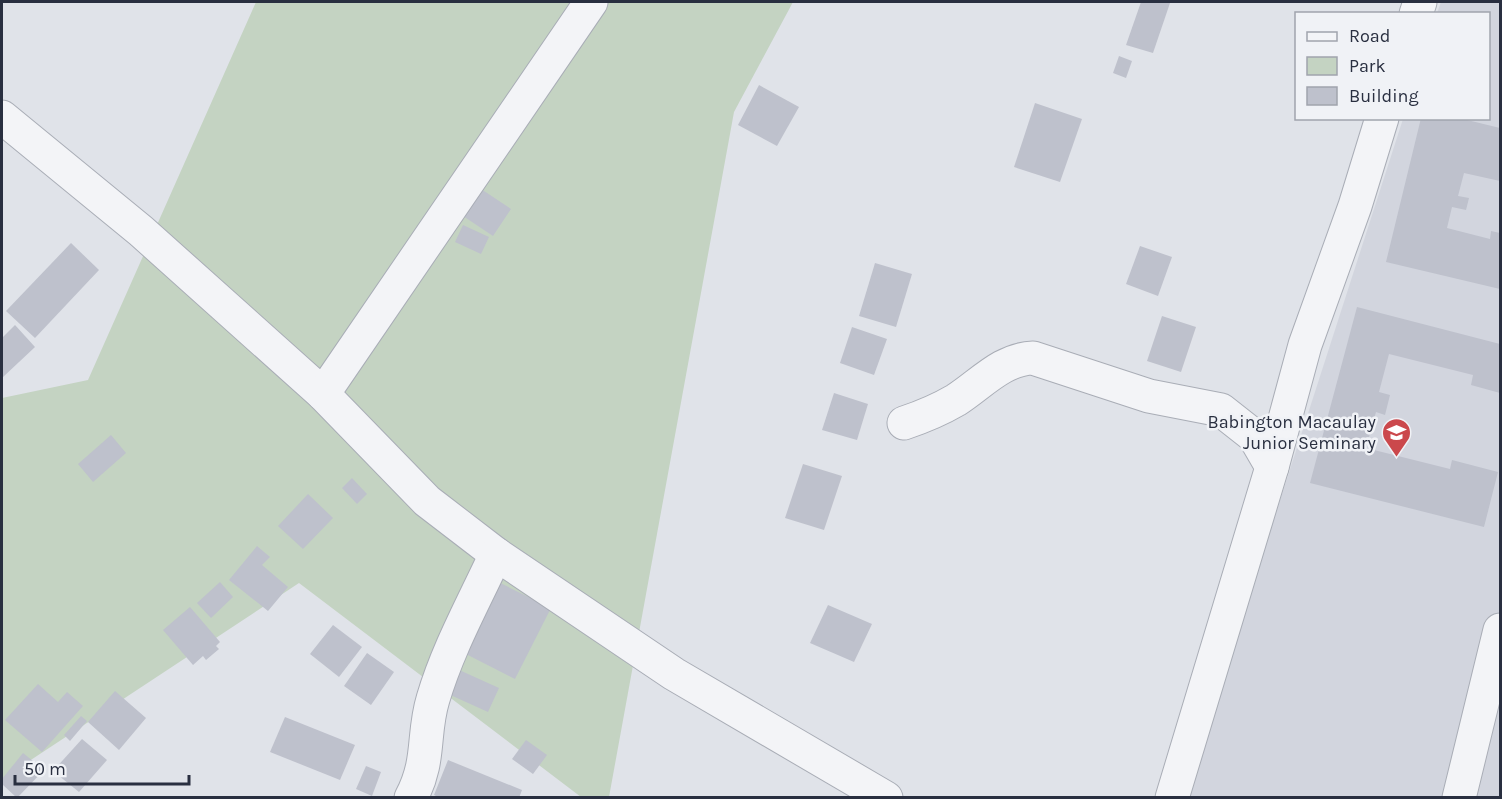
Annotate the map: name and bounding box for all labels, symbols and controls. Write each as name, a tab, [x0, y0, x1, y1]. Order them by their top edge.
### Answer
legend	[1295, 12, 1490, 120]
text: Road	[1349, 25, 1390, 47]
text: Park	[1349, 55, 1386, 77]
text: Building	[1349, 85, 1419, 107]
place label: Babington Macaulay Junior Seminary	[1208, 411, 1377, 454]
school or university icon: Babington Macaulay Junior Seminary	[1381, 416, 1413, 458]
scale bar	[15, 748, 189, 786]
text: 50 m	[24, 758, 66, 780]

